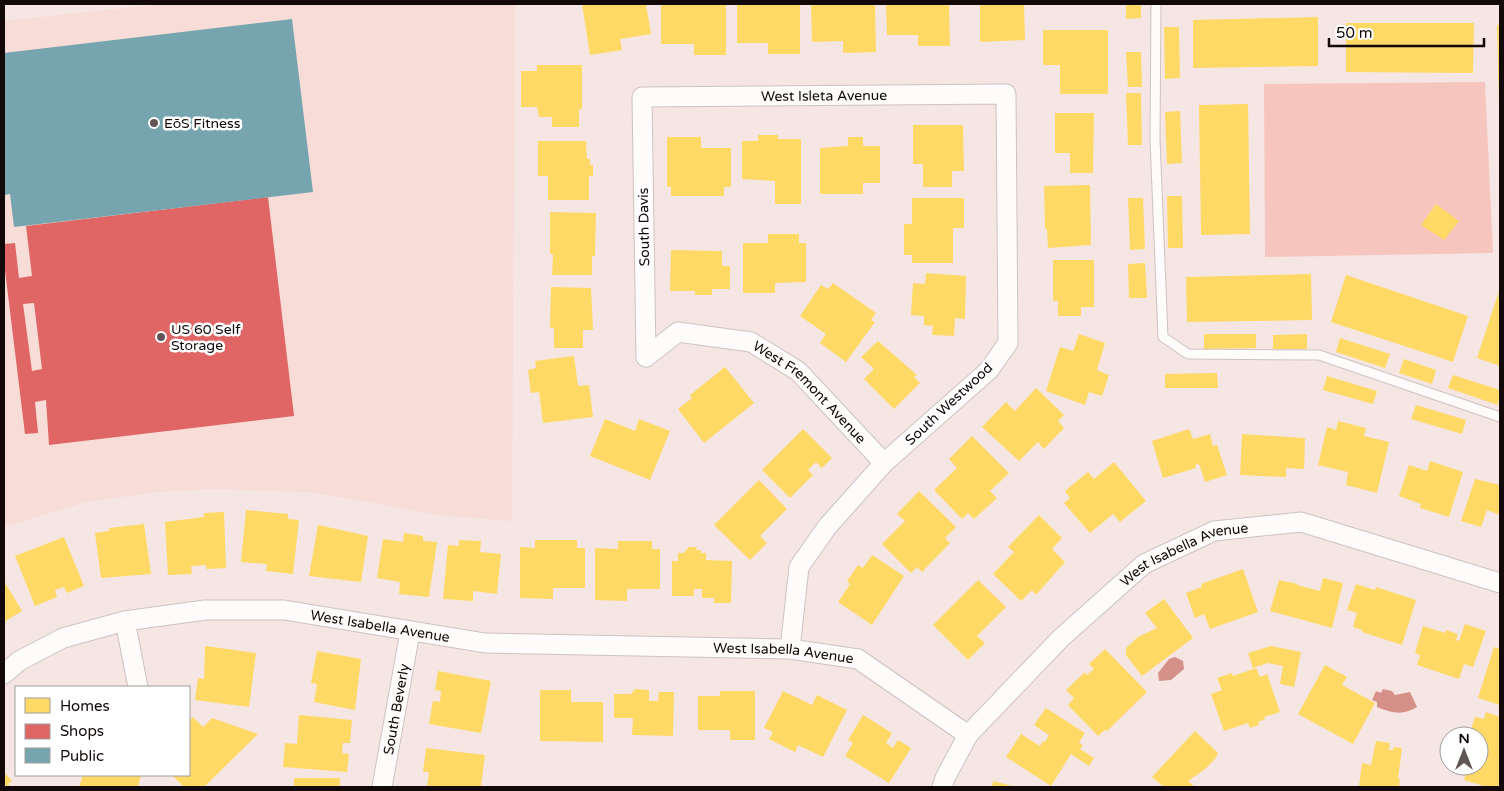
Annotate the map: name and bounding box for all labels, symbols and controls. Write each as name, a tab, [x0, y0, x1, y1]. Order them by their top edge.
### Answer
scale bar	[1329, 15, 1484, 47]
text: 50 m	[1336, 24, 1373, 42]
street label: West Isleta Avenue	[761, 86, 887, 105]
place label: EōS Fitness	[164, 115, 241, 132]
marker: EōS Fitness	[148, 117, 160, 129]
street label: South Davis	[635, 187, 653, 267]
place label: US 60 Self Storage	[171, 321, 241, 354]
marker: US 60 Self Storage	[155, 331, 167, 343]
street label: West Fremont Avenue	[750, 337, 870, 447]
street label: South Westwood	[902, 359, 996, 449]
street label: West Isabella Avenue	[1116, 519, 1249, 590]
street label: West Isabella Avenue	[309, 606, 451, 646]
street label: West Isabella Avenue	[713, 639, 855, 667]
street label: South Beverly	[379, 662, 413, 756]
legend	[15, 686, 190, 776]
text: Homes	[60, 697, 110, 715]
text: Shops	[60, 722, 104, 740]
north arrow	[1439, 726, 1489, 776]
text: N	[1458, 730, 1470, 747]
text: Public	[60, 747, 104, 765]

